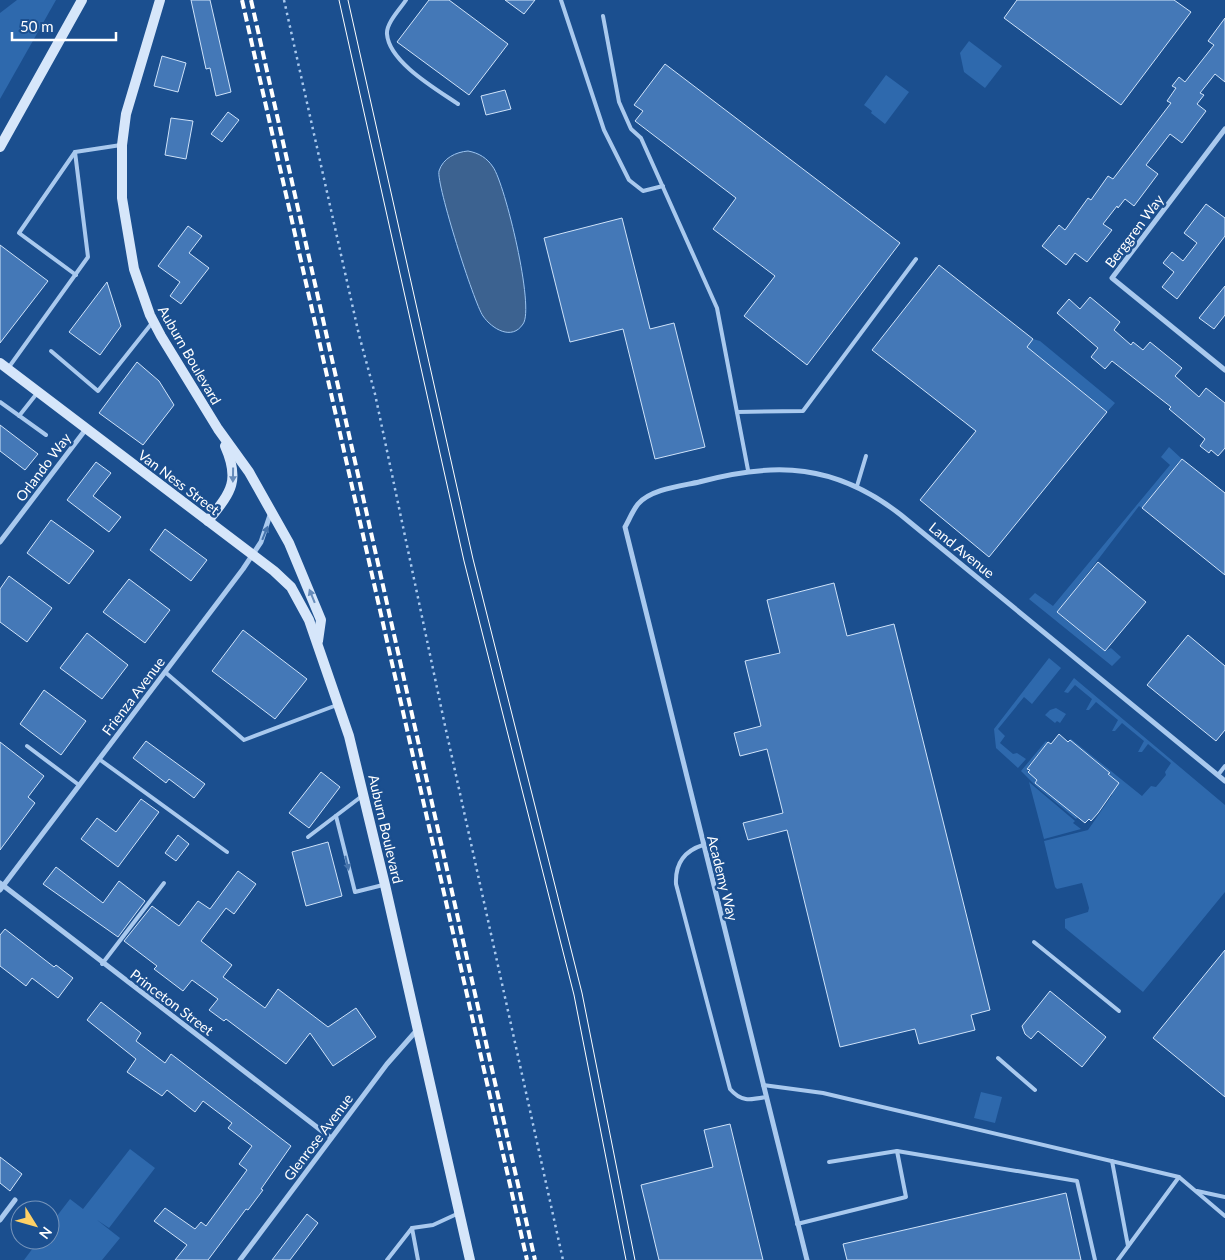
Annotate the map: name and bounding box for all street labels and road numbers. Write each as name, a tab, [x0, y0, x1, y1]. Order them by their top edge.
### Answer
street label: Berggren Way	[1101, 191, 1167, 271]
street label: Auburn Boulevard	[155, 303, 225, 407]
street label: Orlando Way	[12, 429, 75, 505]
street label: Van Ness Street	[135, 446, 223, 518]
street label: Land Avenue	[926, 518, 998, 582]
street label: Frienza Avenue	[98, 653, 168, 739]
street label: Auburn Boulevard	[365, 773, 407, 885]
street label: Academy Way	[704, 833, 742, 923]
street label: Princeton Street	[127, 965, 217, 1039]
street label: Glenrose Avenue	[280, 1090, 356, 1184]

